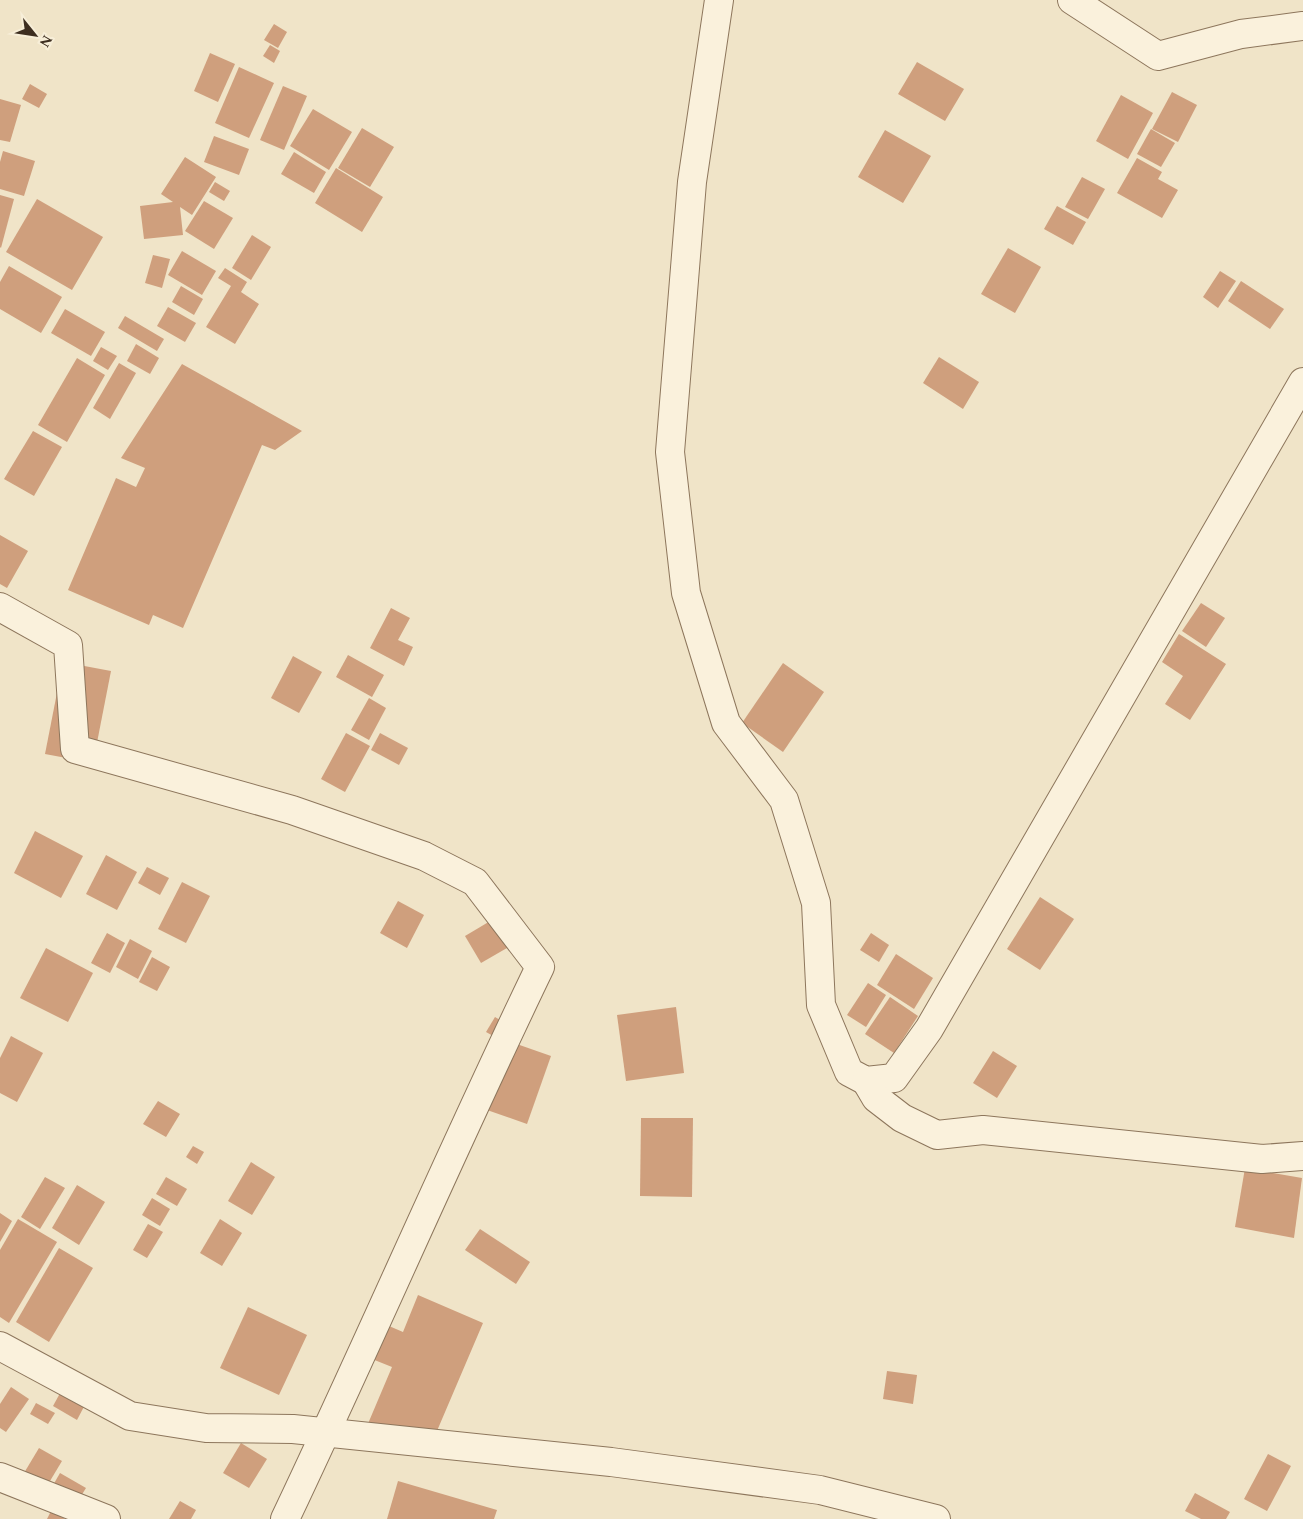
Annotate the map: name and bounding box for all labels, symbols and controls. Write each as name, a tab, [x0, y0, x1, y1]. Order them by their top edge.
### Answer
north arrow	[10, 10, 60, 60]
text: N	[34, 31, 58, 51]

